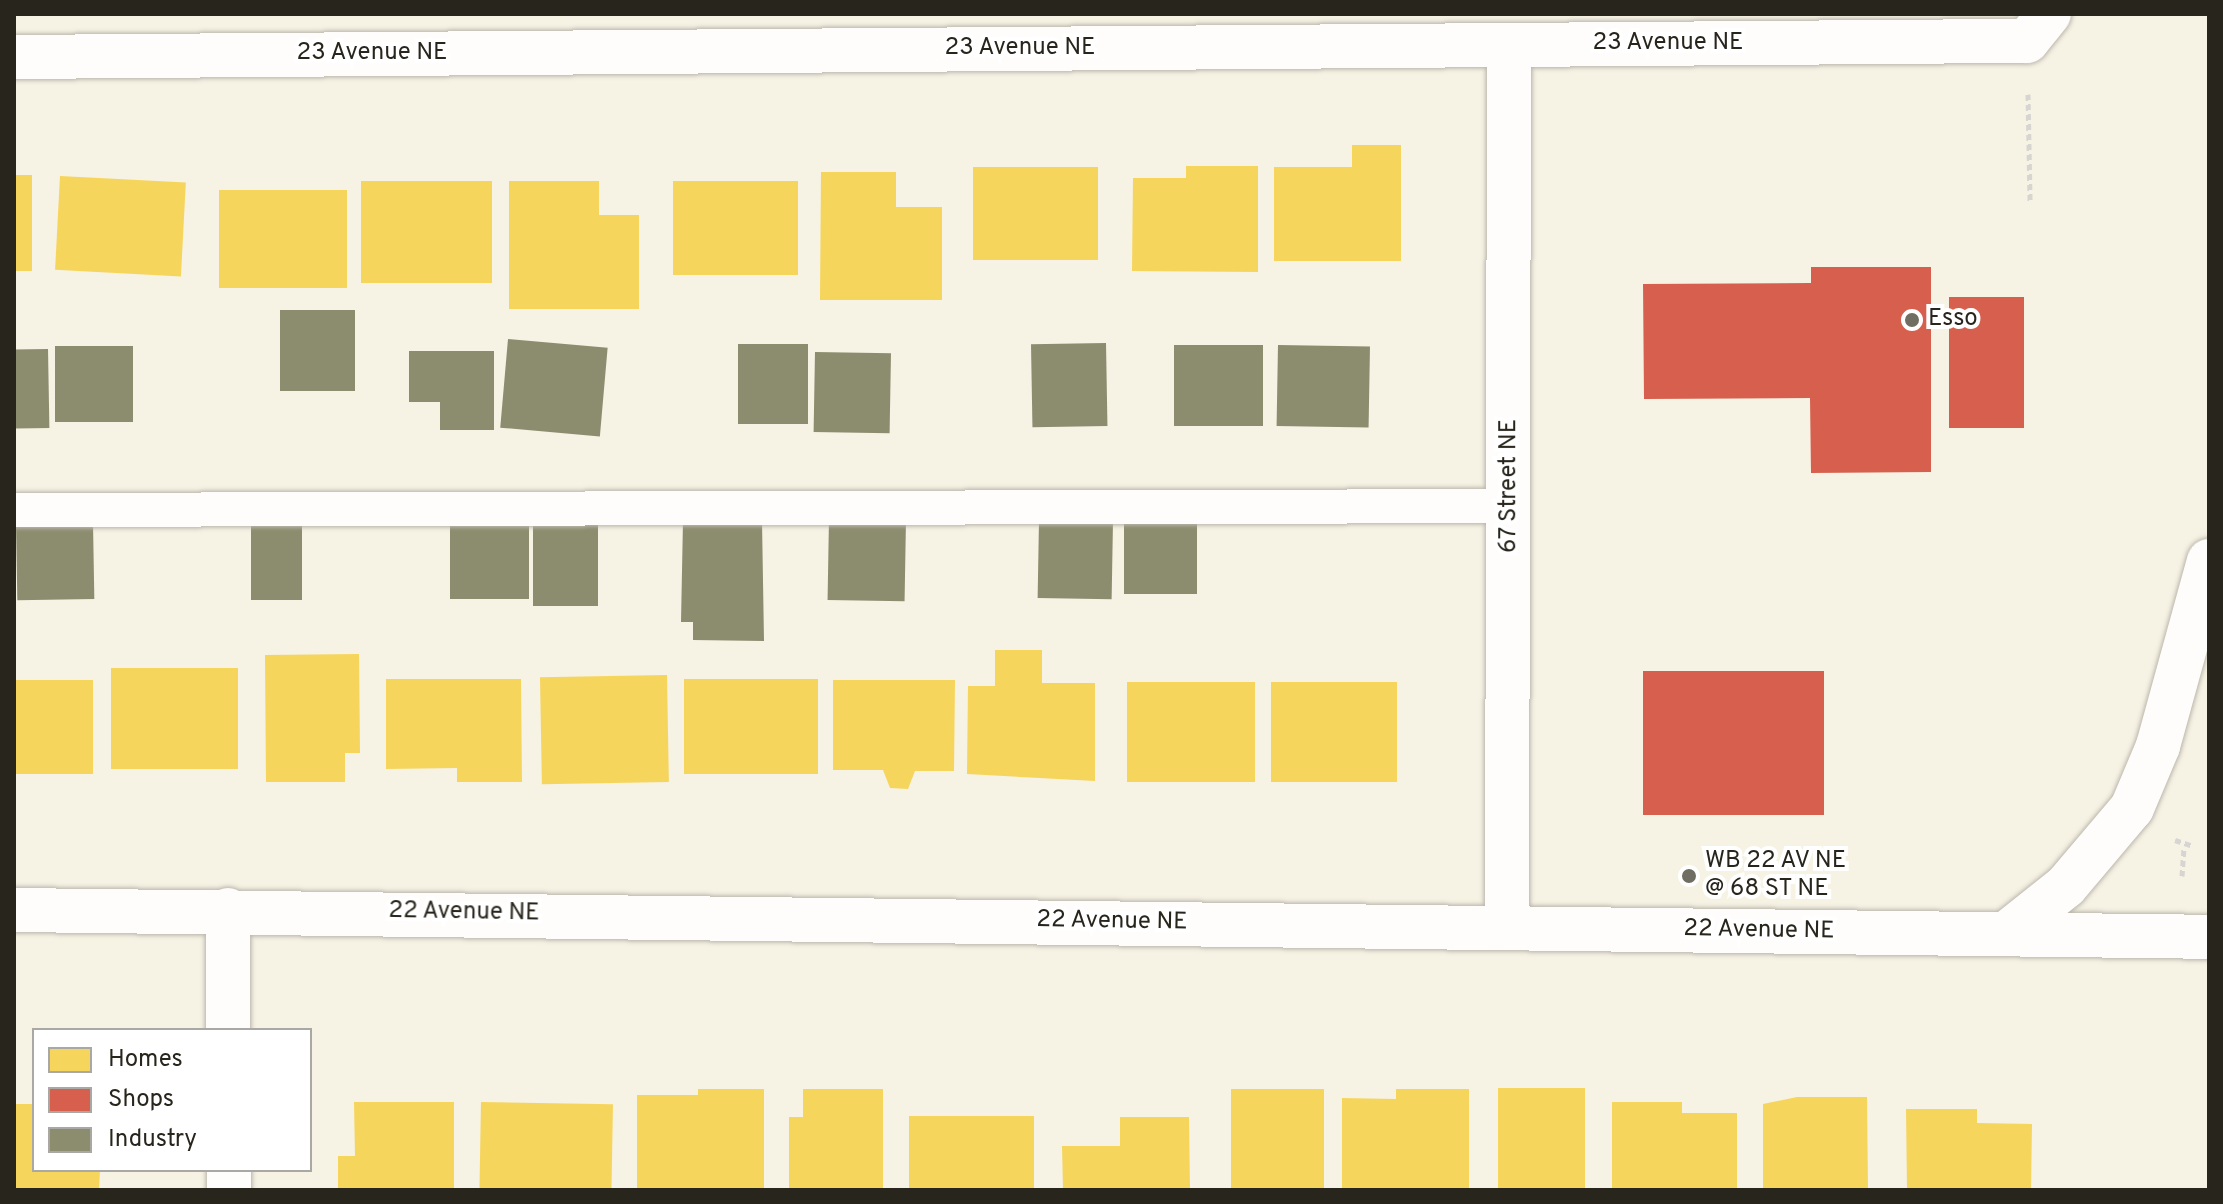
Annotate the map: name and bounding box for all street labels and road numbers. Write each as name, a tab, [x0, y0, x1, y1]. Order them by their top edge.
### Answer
street label: 23 Avenue NE	[1592, 30, 1744, 58]
street label: 23 Avenue NE	[944, 35, 1096, 63]
street label: 23 Avenue NE	[296, 40, 448, 68]
street label: 67 Street NE	[1496, 419, 1524, 553]
street label: 22 Avenue NE	[388, 897, 540, 929]
street label: 22 Avenue NE	[1036, 906, 1188, 938]
street label: 22 Avenue NE	[1683, 915, 1835, 947]

